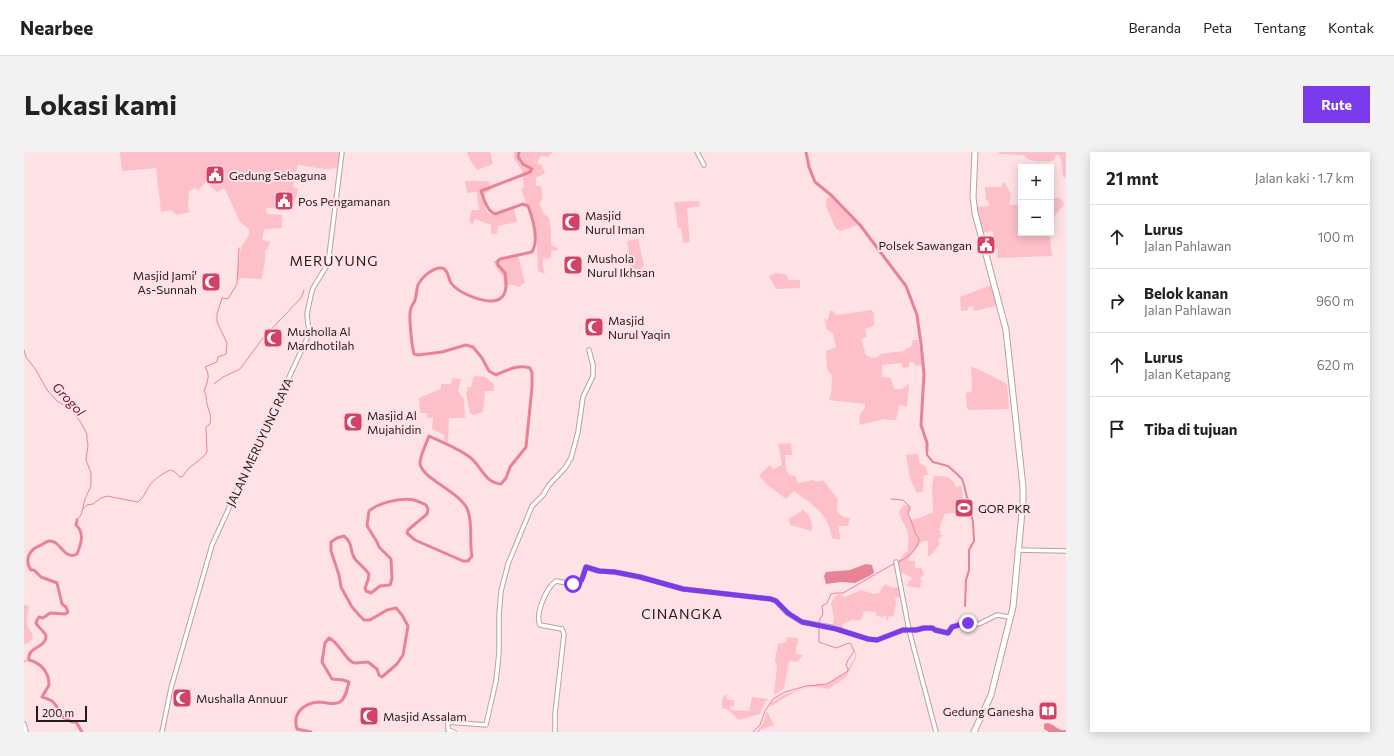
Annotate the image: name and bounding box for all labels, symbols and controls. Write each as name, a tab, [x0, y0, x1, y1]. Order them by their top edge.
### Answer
text: Nearbee	[20, 16, 93, 39]
text: Beranda	[1129, 19, 1181, 36]
text: Peta	[1203, 19, 1232, 36]
text: Tentang	[1254, 19, 1306, 36]
text: Kontak	[1328, 19, 1374, 36]
button: Rute	[1303, 86, 1370, 123]
text: Lokasi kami	[24, 87, 177, 121]
public building icon: Gedung Sebaguna	[204, 164, 226, 186]
map controls	[1018, 164, 1054, 236]
button: +	[1018, 164, 1054, 200]
place label: Gedung Sebaguna	[229, 168, 327, 182]
text: 21 mnt	[1106, 168, 1158, 189]
text: Jalan kaki · 1.7 km	[1255, 170, 1354, 186]
public building icon: Pos Pengamanan	[273, 190, 295, 212]
place label: Pos Pengamanan	[298, 194, 390, 208]
button: −	[1018, 200, 1054, 236]
place label: Masjid Nurul Iman	[585, 208, 645, 236]
mosque icon: Masjid Nurul Iman	[560, 211, 582, 233]
text: Lurus	[1144, 220, 1183, 238]
icon: ahead	[1106, 226, 1128, 248]
text: 100 m	[1318, 229, 1354, 245]
public building icon: Polsek Sawangan	[975, 234, 997, 256]
place label: Polsek Sawangan	[878, 238, 972, 252]
text: Jalan Pahlawan	[1144, 238, 1232, 254]
place label: Mushola Nurul Ikhsan	[587, 251, 655, 279]
district label: MERUYUNG	[289, 252, 379, 269]
mosque icon: Mushola Nurul Ikhsan	[562, 254, 584, 276]
place label: Masjid Jami' As-Sunnah	[133, 268, 197, 296]
mosque icon: Masjid Jami' As-Sunnah	[200, 271, 222, 293]
text: Belok kanan	[1144, 284, 1228, 302]
icon: right	[1106, 290, 1128, 312]
text: 960 m	[1316, 293, 1354, 309]
text: Jalan Pahlawan	[1144, 302, 1232, 318]
place label: Masjid Nurul Yaqin	[608, 313, 670, 341]
mosque icon: Masjid Nurul Yaqin	[583, 316, 605, 338]
place label: Musholla Al Mardhotilah	[287, 324, 354, 352]
mosque icon: Musholla Al Mardhotilah	[262, 327, 284, 349]
text: Lurus	[1144, 348, 1183, 366]
icon: ahead	[1106, 354, 1128, 376]
text: 620 m	[1317, 357, 1354, 373]
text: Jalan Ketapang	[1144, 366, 1231, 382]
street label: JALAN MERUYUNG RAYA	[223, 375, 296, 509]
water label: Grogol	[49, 379, 89, 420]
place label: Masjid Al Mujahidin	[367, 408, 421, 436]
mosque icon: Masjid Al Mujahidin	[342, 411, 364, 433]
icon: arrive	[1106, 418, 1128, 440]
text: Tiba di tujuan	[1144, 420, 1238, 438]
sports icon: GOR PKR	[953, 497, 975, 519]
place label: GOR PKR	[978, 501, 1031, 515]
route start	[564, 575, 582, 593]
district label: CINANGKA	[641, 605, 723, 622]
route end	[959, 614, 977, 632]
mosque icon: Mushalla Annuur	[171, 687, 193, 709]
place label: Mushalla Annuur	[196, 691, 288, 705]
library icon: Gedung Ganesha	[1037, 700, 1059, 722]
scale bar	[36, 704, 87, 723]
place label: Gedung Ganesha	[943, 704, 1034, 718]
mosque icon: Masjid Assalam	[358, 705, 380, 727]
text: 200 m	[42, 706, 74, 719]
place label: Masjid Assalam	[383, 709, 467, 723]

